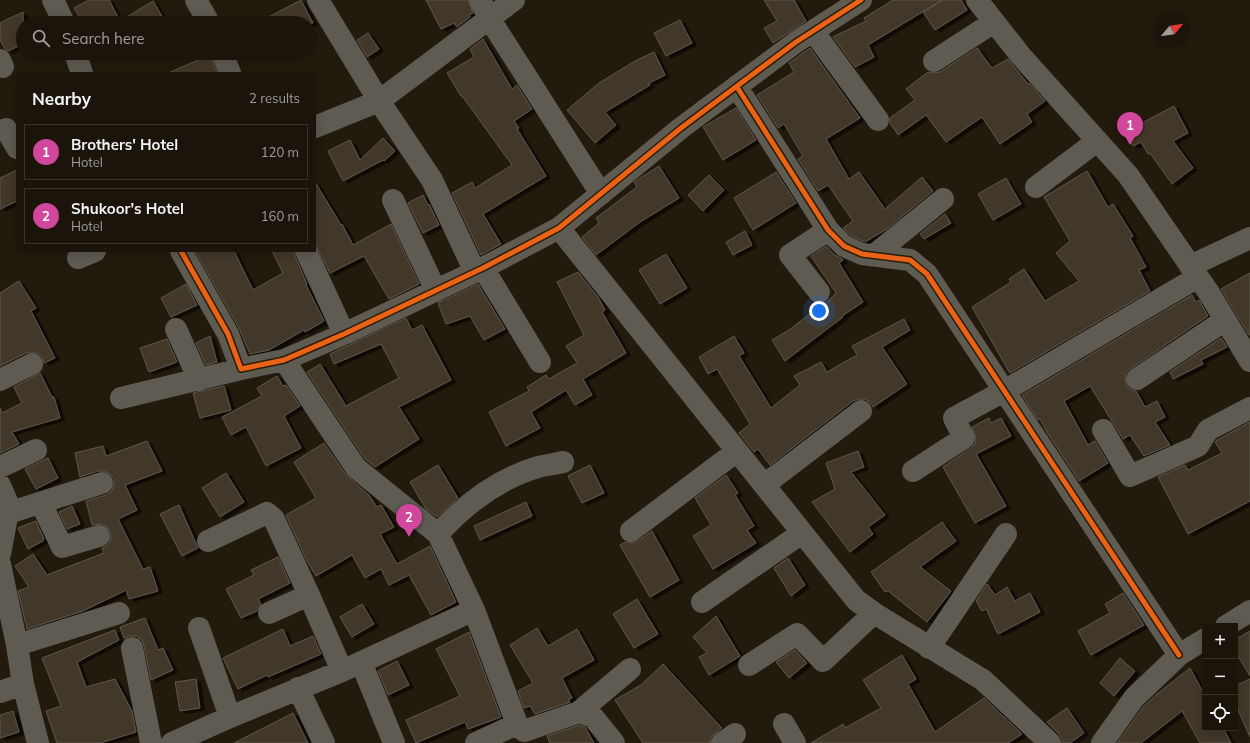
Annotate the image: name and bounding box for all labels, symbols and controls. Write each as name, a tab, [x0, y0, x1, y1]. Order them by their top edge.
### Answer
north arrow	[1154, 12, 1190, 48]
search box	[16, 16, 316, 60]
icon: search	[30, 27, 52, 49]
text: Search here	[62, 29, 144, 48]
text: Nearby	[32, 88, 91, 109]
text: 2 results	[249, 90, 300, 106]
pin: 1	[1117, 112, 1143, 145]
text: Brothers' Hotel	[71, 135, 178, 154]
text: 1	[42, 144, 50, 160]
text: 120 m	[261, 144, 299, 160]
text: Hotel	[71, 154, 103, 170]
text: Shukoor's Hotel	[71, 199, 184, 218]
text: 2	[42, 208, 50, 224]
text: 160 m	[261, 208, 299, 224]
text: Hotel	[71, 218, 103, 234]
your location	[809, 301, 829, 321]
pin: 2	[396, 504, 422, 537]
map controls	[1202, 623, 1238, 731]
button: +	[1202, 623, 1238, 659]
button: −	[1202, 659, 1238, 695]
button: locate	[1202, 695, 1238, 731]

